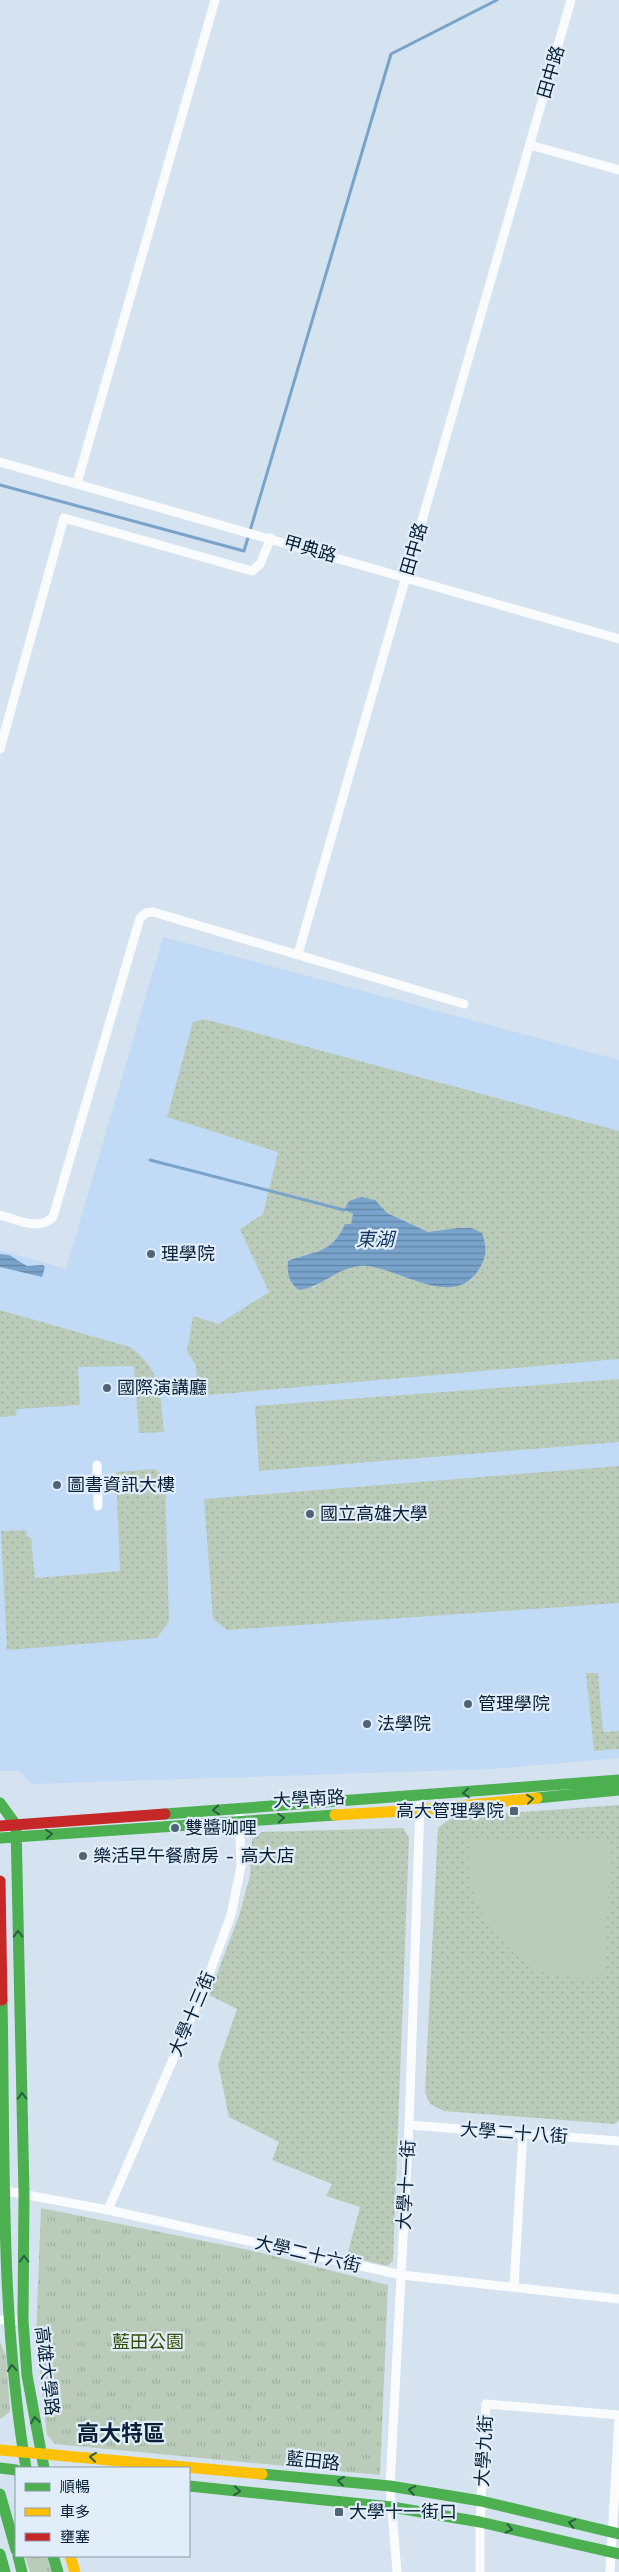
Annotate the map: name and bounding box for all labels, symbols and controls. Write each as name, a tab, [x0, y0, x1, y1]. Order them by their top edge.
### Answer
street label: 田中路	[533, 43, 568, 101]
street label: 田中路	[396, 520, 431, 578]
street label: 甲典路	[281, 531, 339, 566]
water label: 東湖	[356, 1228, 397, 1251]
place label: 理學院	[161, 1243, 215, 1264]
marker: 理學院	[145, 1248, 157, 1260]
place label: 國際演講廳	[117, 1377, 207, 1398]
marker: 國際演講廳	[101, 1382, 113, 1394]
place label: 圖書資訊大樓	[67, 1474, 175, 1495]
marker: 圖書資訊大樓	[51, 1479, 63, 1491]
place label: 國立高雄大學	[320, 1503, 428, 1524]
marker: 國立高雄大學	[304, 1508, 316, 1520]
place label: 管理學院	[478, 1693, 550, 1714]
marker: 管理學院	[462, 1698, 474, 1710]
place label: 法學院	[377, 1713, 431, 1734]
marker: 法學院	[361, 1718, 373, 1730]
street label: 大學南路	[272, 1786, 345, 1811]
one-way arrow	[462, 1788, 470, 1799]
one-way arrow	[526, 1794, 534, 1805]
place label: 高大管理學院	[396, 1800, 504, 1821]
one-way arrow	[212, 1804, 220, 1815]
marker: 高大管理學院	[508, 1805, 520, 1817]
one-way arrow	[277, 1812, 285, 1823]
place label: 雙醬咖哩	[185, 1817, 257, 1838]
marker: 雙醬咖哩	[169, 1822, 181, 1834]
one-way arrow	[45, 1829, 53, 1840]
place label: 樂活早午餐廚房 - 高大店	[93, 1845, 294, 1866]
marker: 樂活早午餐廚房 - 高大店	[77, 1850, 89, 1862]
one-way arrow	[13, 1930, 23, 1938]
street label: 大學十三街	[164, 1968, 219, 2059]
one-way arrow	[17, 2092, 27, 2100]
street label: 大學二十八街	[459, 2118, 569, 2147]
street label: 大學十一街	[393, 2139, 418, 2230]
street label: 大學二十六街	[253, 2231, 363, 2276]
one-way arrow	[18, 2254, 29, 2262]
street label: 高雄大學路	[32, 2325, 63, 2417]
park label: 藍田公園	[112, 2331, 184, 2352]
one-way arrow	[6, 2364, 17, 2372]
street label: 大學九街	[471, 2414, 496, 2487]
one-way arrow	[30, 2416, 41, 2424]
district label: 高大特區	[77, 2421, 165, 2446]
street label: 藍田路	[285, 2447, 341, 2474]
one-way arrow	[88, 2452, 96, 2463]
legend	[15, 2467, 190, 2557]
one-way arrow	[337, 2476, 345, 2487]
text: 順暢	[60, 2478, 90, 2496]
one-way arrow	[234, 2485, 242, 2496]
one-way arrow	[408, 2485, 417, 2495]
place label: 大學十一街口	[349, 2501, 457, 2522]
text: 車多	[60, 2503, 90, 2521]
marker: 大學十一街口	[333, 2506, 345, 2518]
one-way arrow	[568, 2518, 576, 2528]
one-way arrow	[504, 2523, 513, 2534]
text: 壅塞	[60, 2528, 90, 2546]

